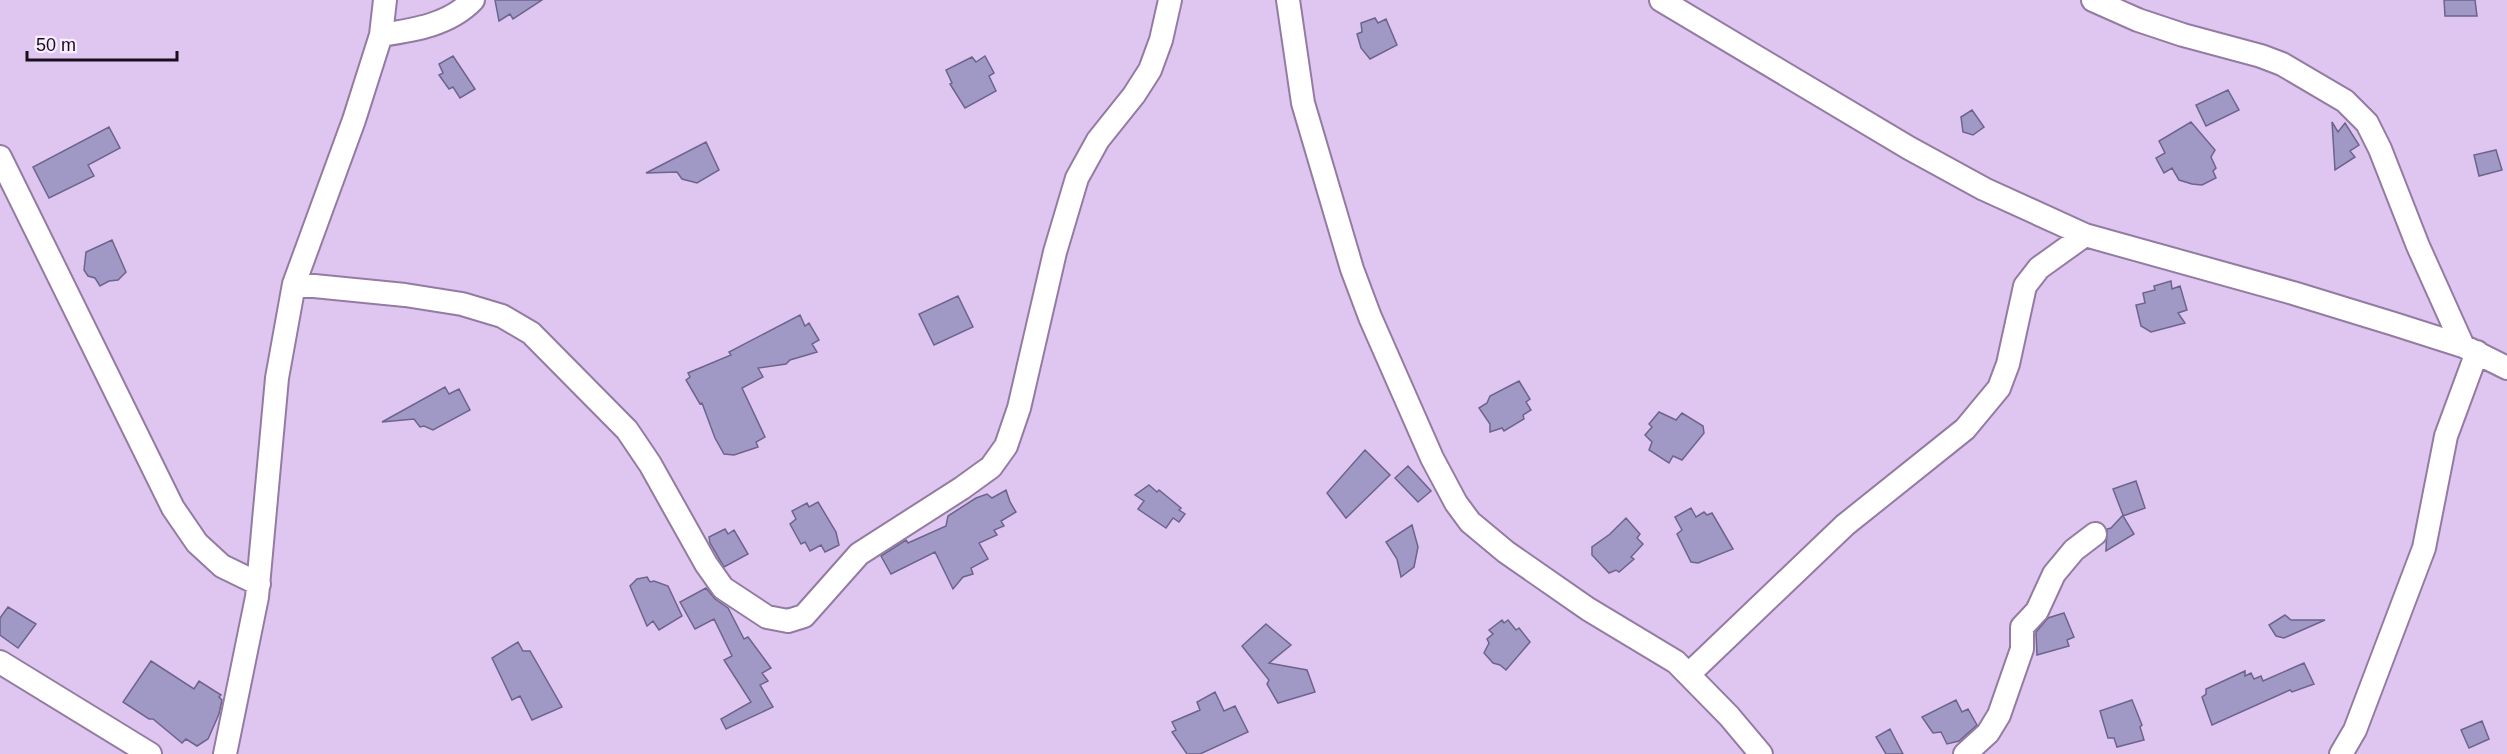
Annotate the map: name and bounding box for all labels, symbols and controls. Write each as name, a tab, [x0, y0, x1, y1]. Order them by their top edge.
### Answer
scale bar	[27, 24, 177, 62]
text: 50 m	[36, 35, 76, 55]

